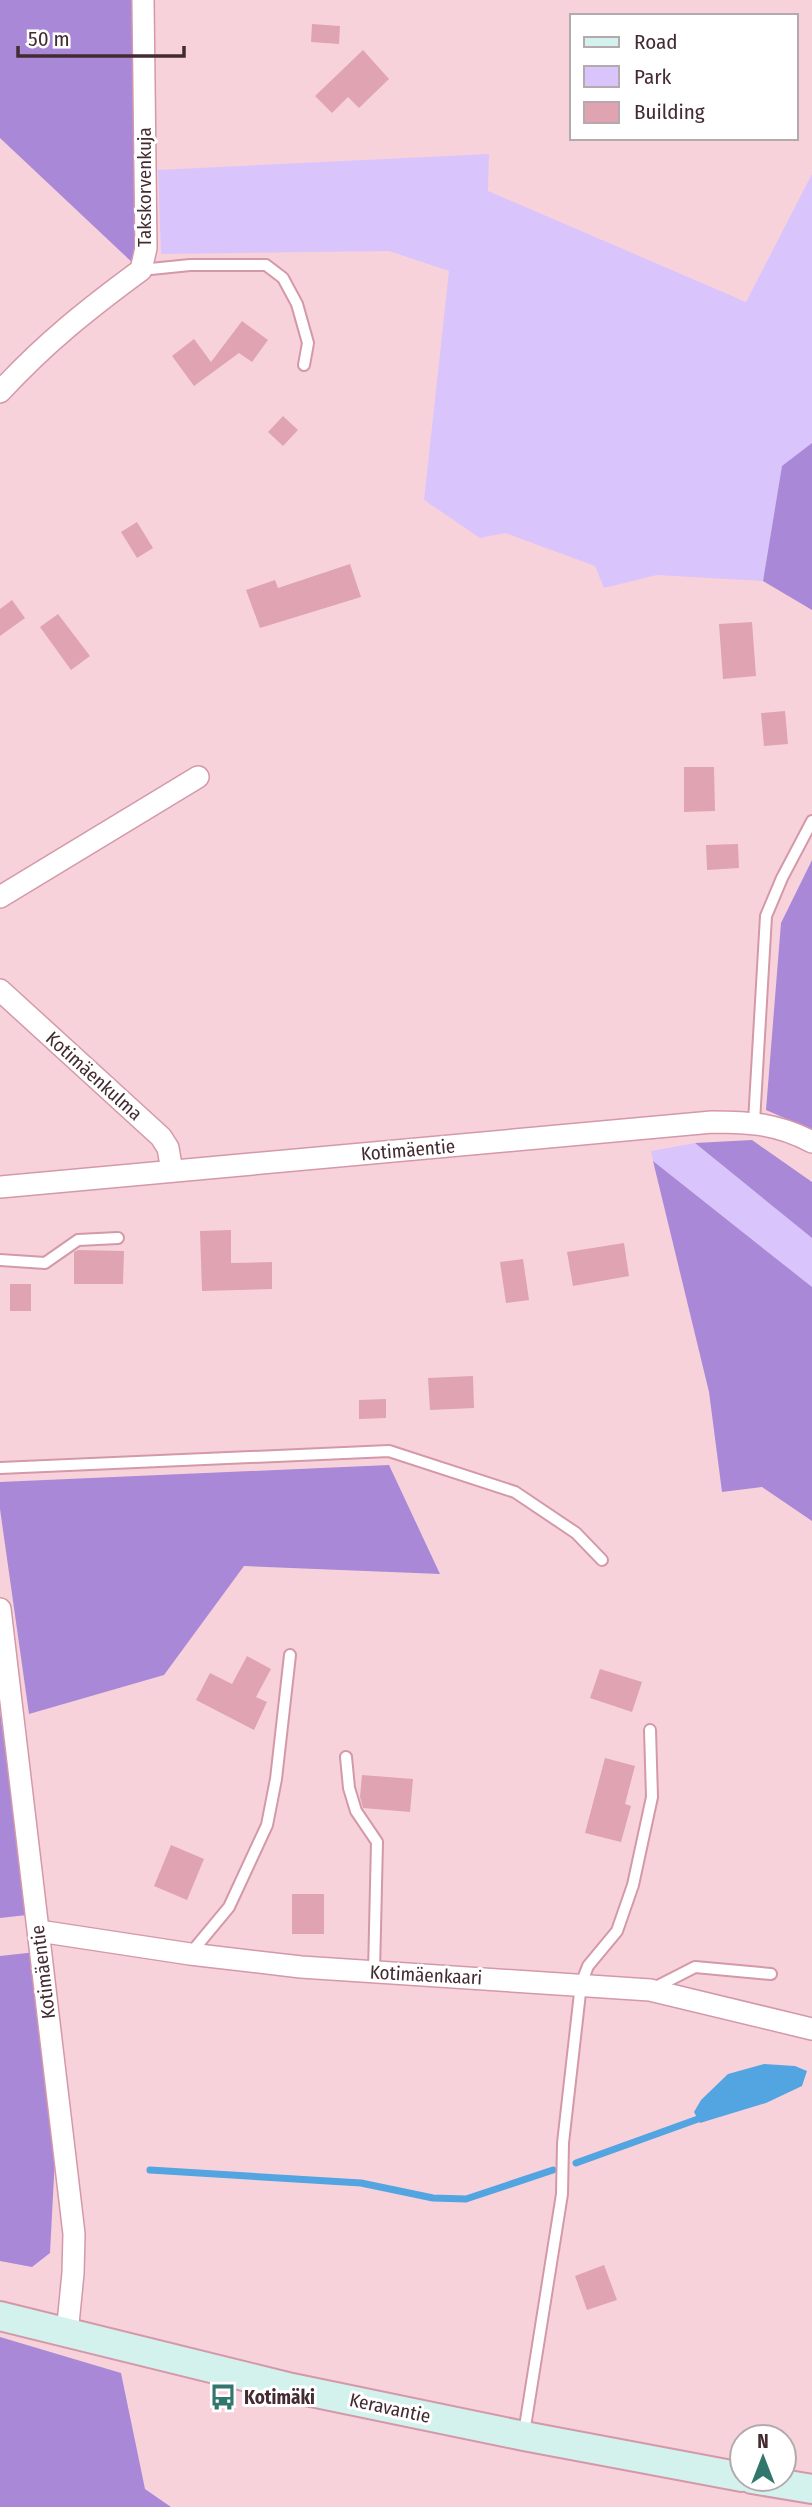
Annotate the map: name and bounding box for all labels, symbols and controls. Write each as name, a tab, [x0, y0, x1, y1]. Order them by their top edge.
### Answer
scale bar	[18, 14, 184, 58]
legend	[570, 14, 798, 140]
text: 50 m	[28, 26, 70, 52]
text: Road	[634, 29, 678, 55]
text: Park	[634, 64, 672, 90]
text: Building	[634, 99, 705, 125]
street label: Takskorvenkuja	[133, 127, 156, 247]
street label: Kotimäenkulma	[41, 1027, 147, 1125]
street label: Kotimäentie	[360, 1134, 456, 1166]
street label: Kotimäentie	[26, 1924, 60, 2020]
street label: Kotimäenkaari	[369, 1961, 483, 1989]
bus stop icon: Kotimäki	[208, 2382, 238, 2412]
place label: Kotimäki	[244, 2386, 315, 2409]
street label: Keravantie	[347, 2388, 433, 2428]
north arrow	[728, 2423, 798, 2493]
text: N	[757, 2430, 769, 2453]

